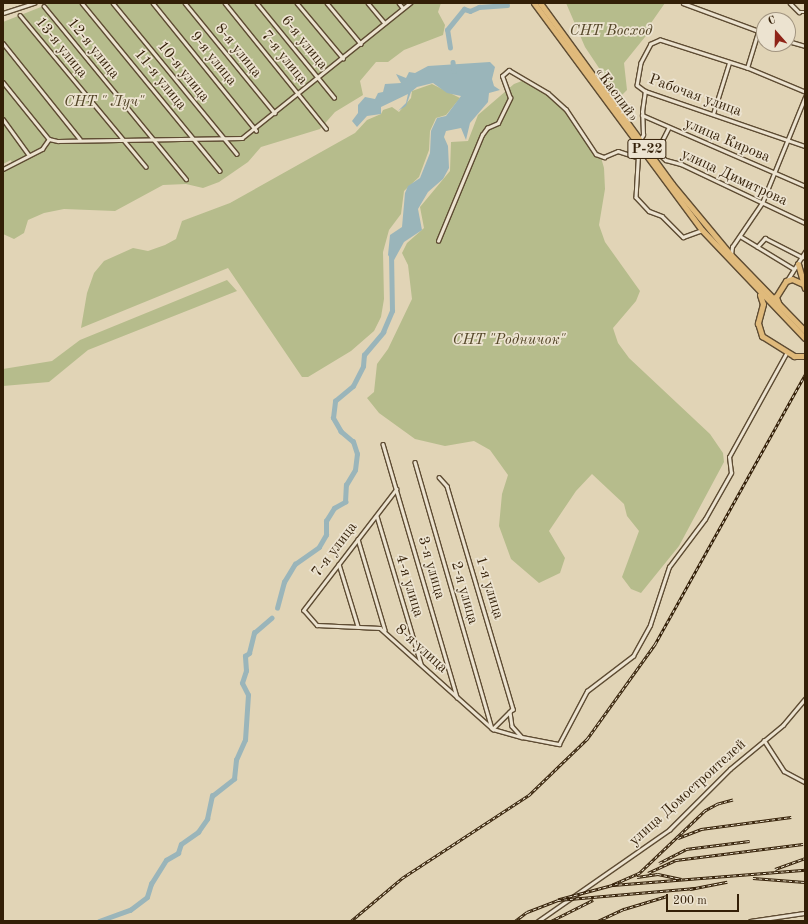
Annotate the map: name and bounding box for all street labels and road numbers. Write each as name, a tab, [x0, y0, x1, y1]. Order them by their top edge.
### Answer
street label: 6-я улица	[277, 12, 331, 74]
street label: 13-я улица	[31, 14, 91, 82]
street label: 12-я улица	[63, 15, 123, 83]
street label: 8-я улица	[211, 20, 265, 82]
street label: 7-я улица	[257, 27, 311, 89]
street label: 9-я улица	[186, 28, 240, 90]
street label: 10-я улица	[153, 38, 213, 106]
street label: 11-я улица	[130, 46, 190, 114]
street label: «Каспий»	[590, 64, 642, 126]
street label: Рабочая улица	[646, 71, 744, 121]
street label: улица Кирова	[681, 115, 773, 167]
road number: Р-22	[627, 137, 667, 161]
street label: улица Димитрова	[678, 145, 790, 211]
street label: 7-я улица	[308, 519, 362, 581]
street label: 3-я улица	[413, 534, 449, 602]
street label: 4-я улица	[391, 552, 427, 620]
street label: 1-я улица	[471, 554, 507, 622]
street label: 2-я улица	[446, 559, 482, 627]
street label: 8-я улица	[391, 621, 451, 677]
street label: улица Домостроителей	[626, 736, 750, 850]

